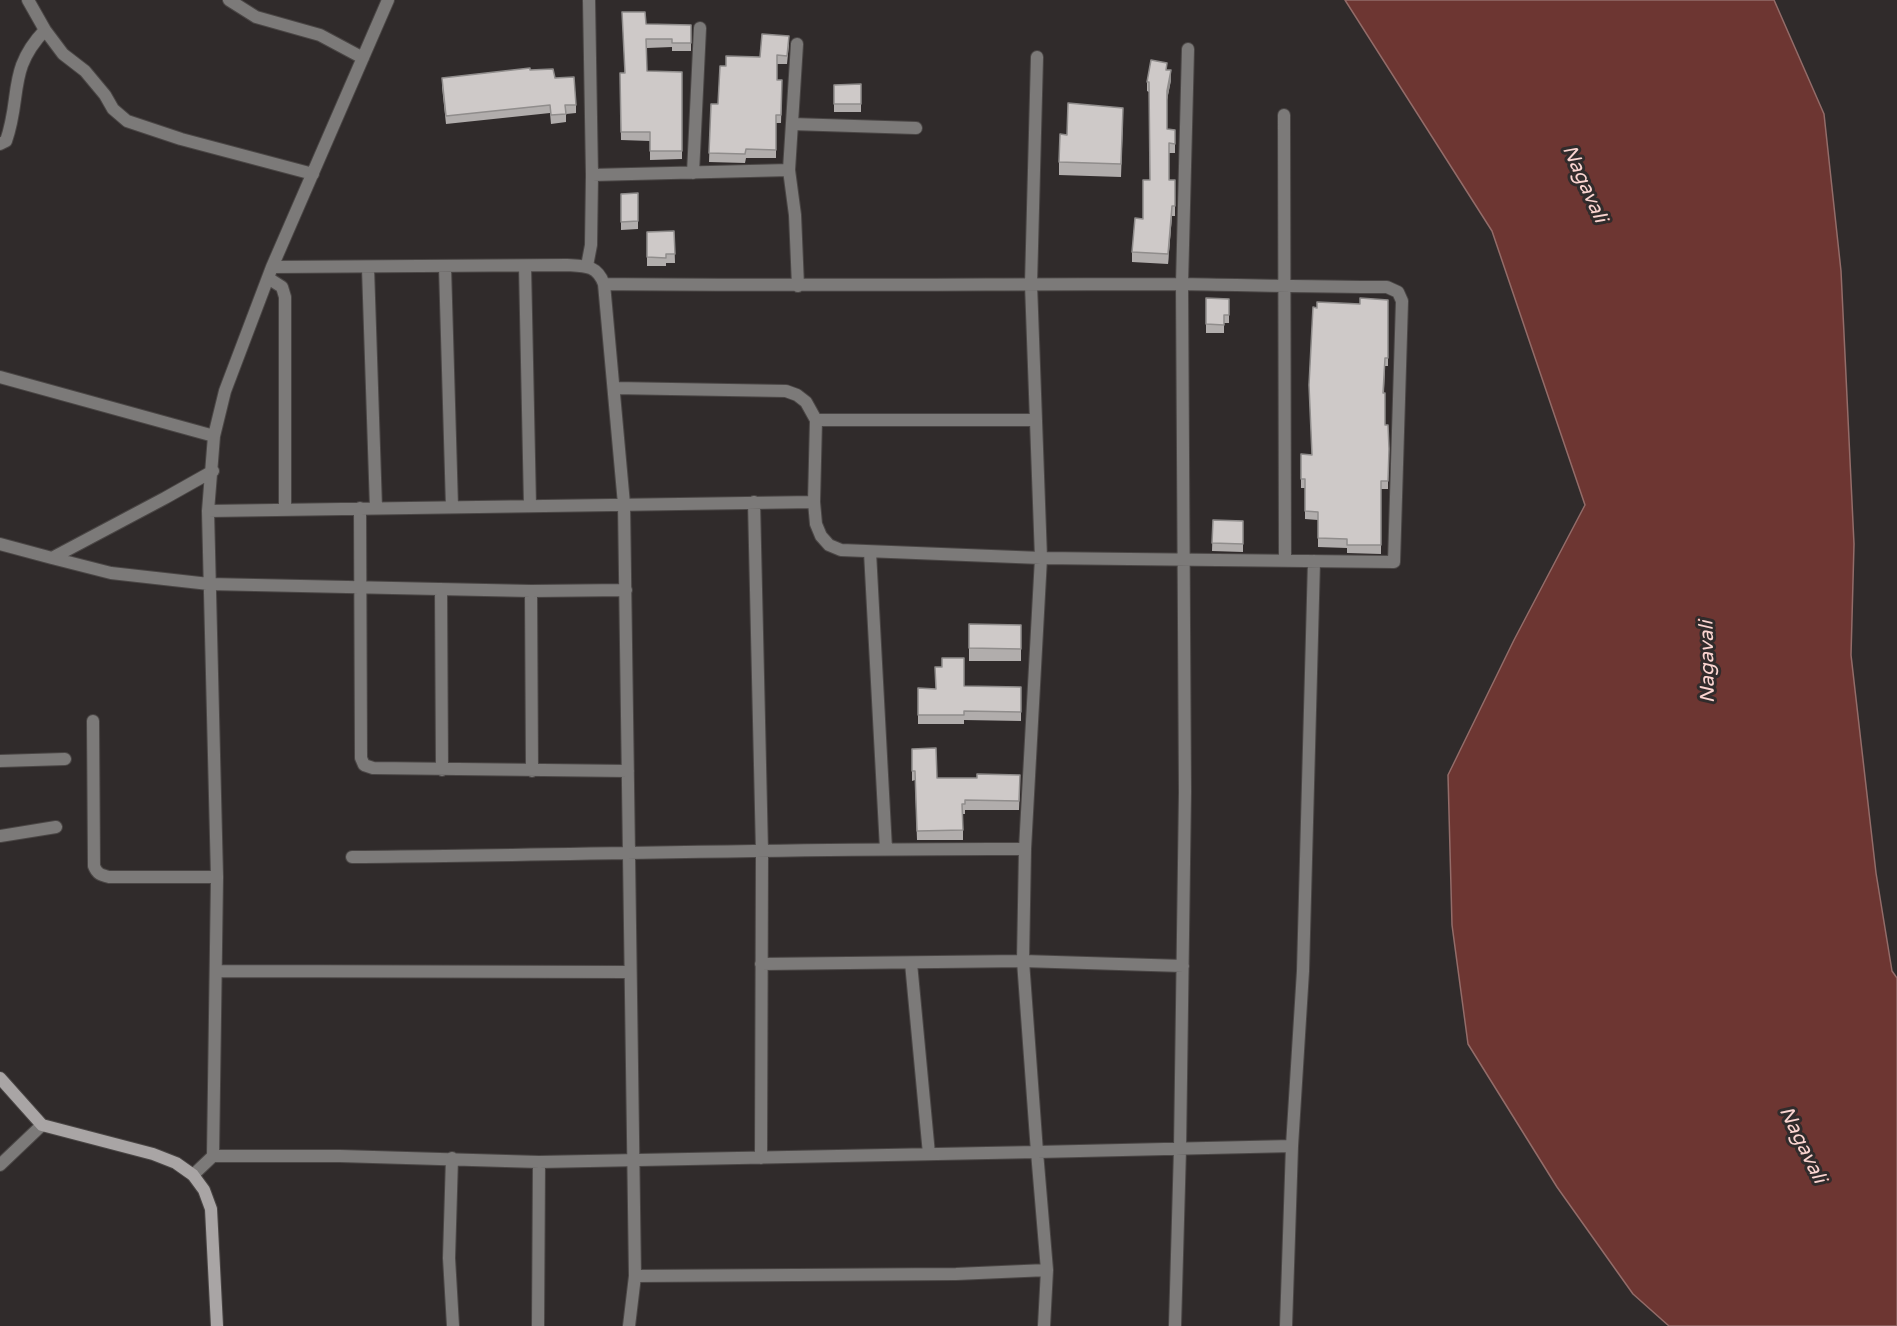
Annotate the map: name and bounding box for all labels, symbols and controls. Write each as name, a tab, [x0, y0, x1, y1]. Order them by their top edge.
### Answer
water label: Nagavali	[1556, 141, 1612, 227]
water label: Nagavali	[1695, 620, 1721, 704]
water label: Nagavali	[1773, 1103, 1831, 1187]

